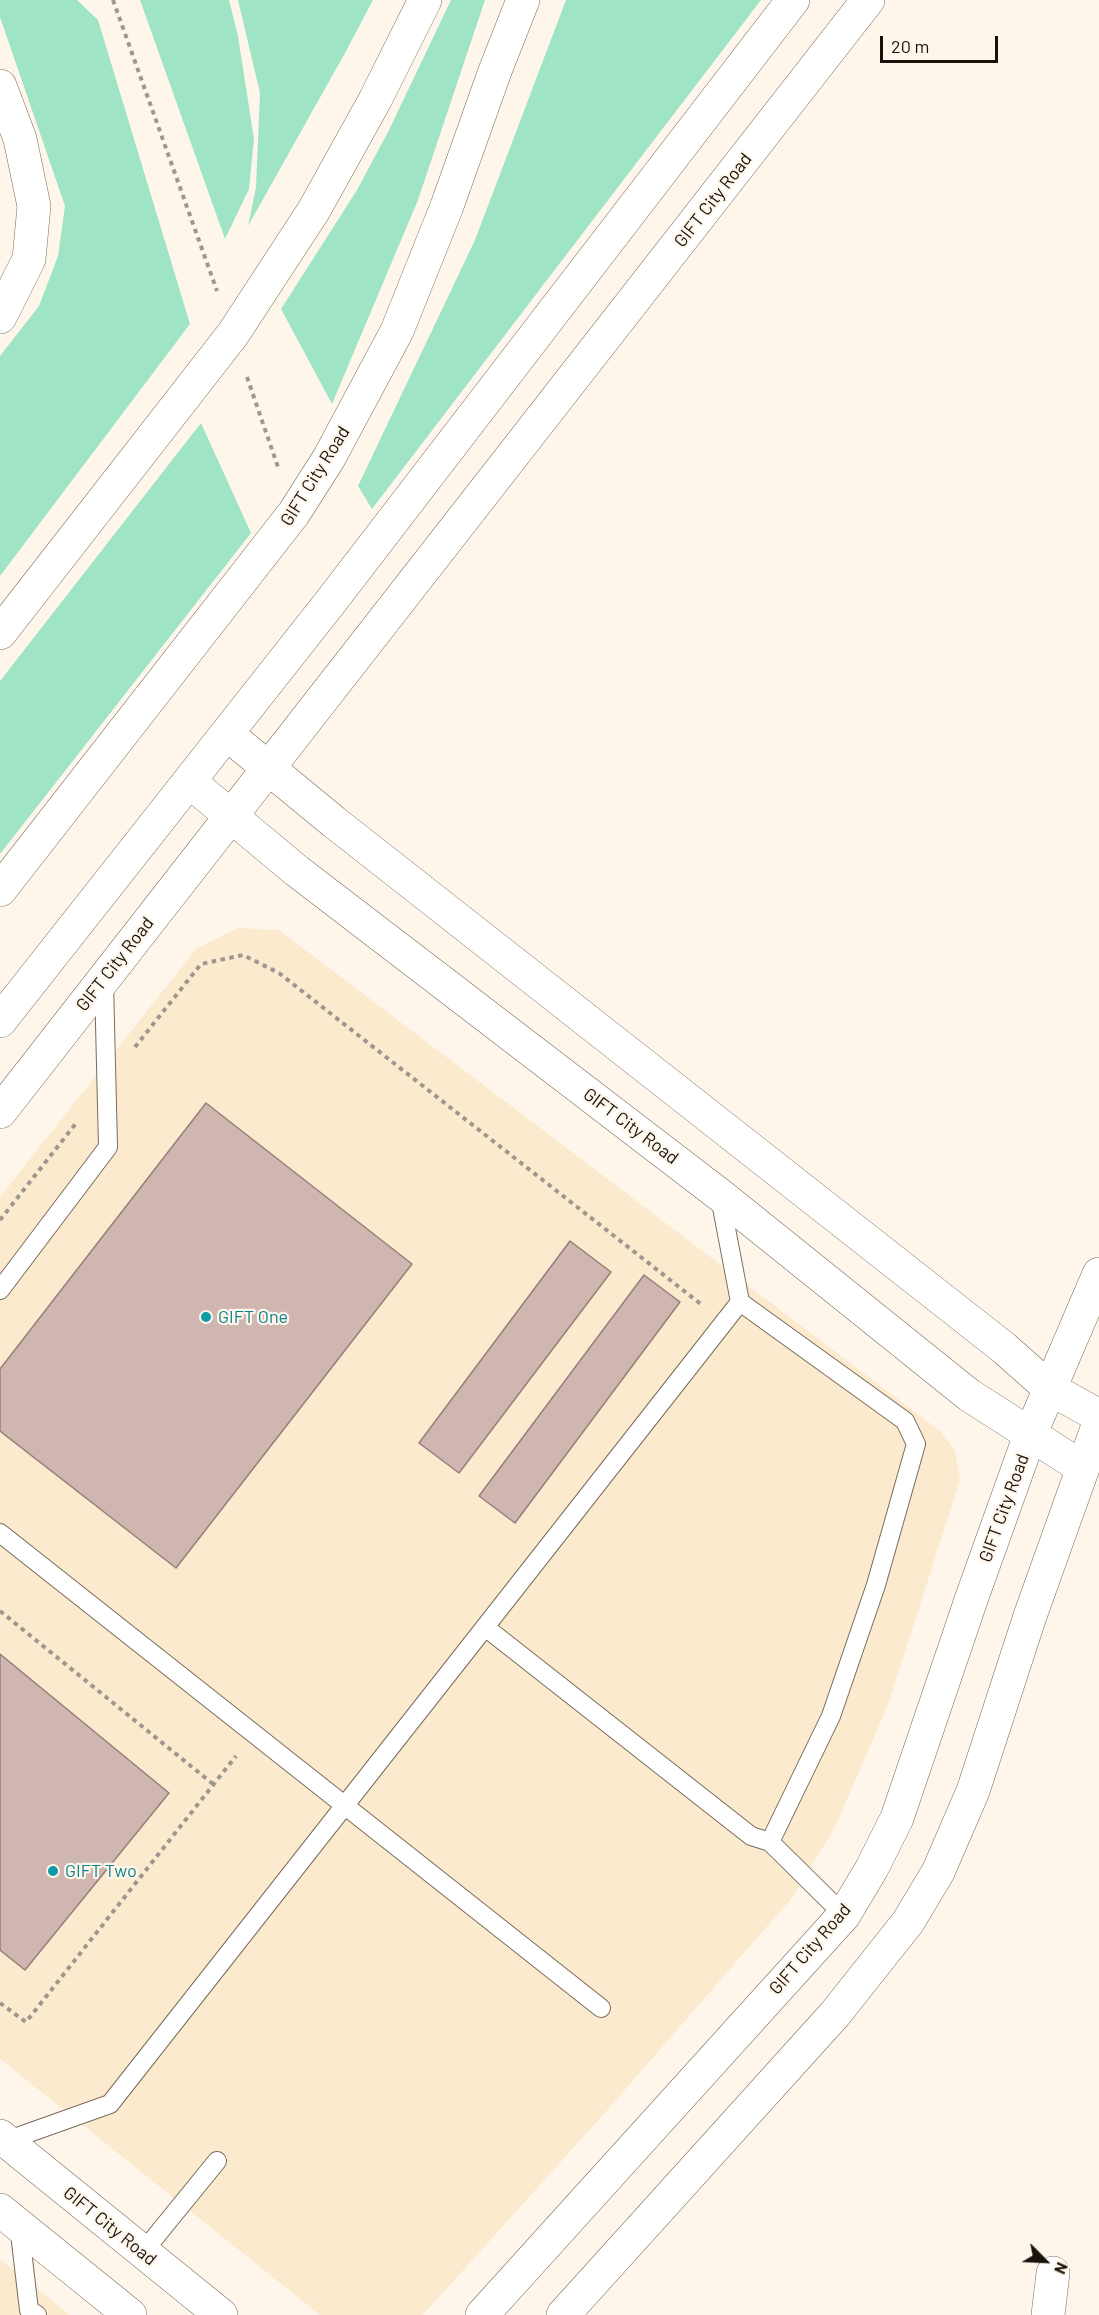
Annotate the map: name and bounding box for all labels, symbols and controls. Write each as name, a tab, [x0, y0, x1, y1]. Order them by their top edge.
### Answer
scale bar	[883, 24, 1002, 62]
text: 20 m	[891, 35, 929, 57]
street label: GIFT City Road	[670, 149, 756, 251]
street label: GIFT City Road	[276, 422, 354, 530]
street label: GIFT City Road	[72, 913, 158, 1015]
street label: GIFT City Road	[579, 1083, 683, 1169]
place label: GIFT One	[218, 1306, 288, 1328]
marker: GIFT One	[199, 1310, 213, 1324]
street label: GIFT City Road	[974, 1451, 1034, 1565]
place label: GIFT Two	[65, 1860, 137, 1882]
marker: GIFT Two	[46, 1864, 60, 1878]
street label: GIFT City Road	[765, 1899, 855, 1999]
street label: GIFT City Road	[59, 2182, 161, 2270]
north arrow	[1015, 2231, 1075, 2291]
text: N	[1051, 2260, 1073, 2277]

